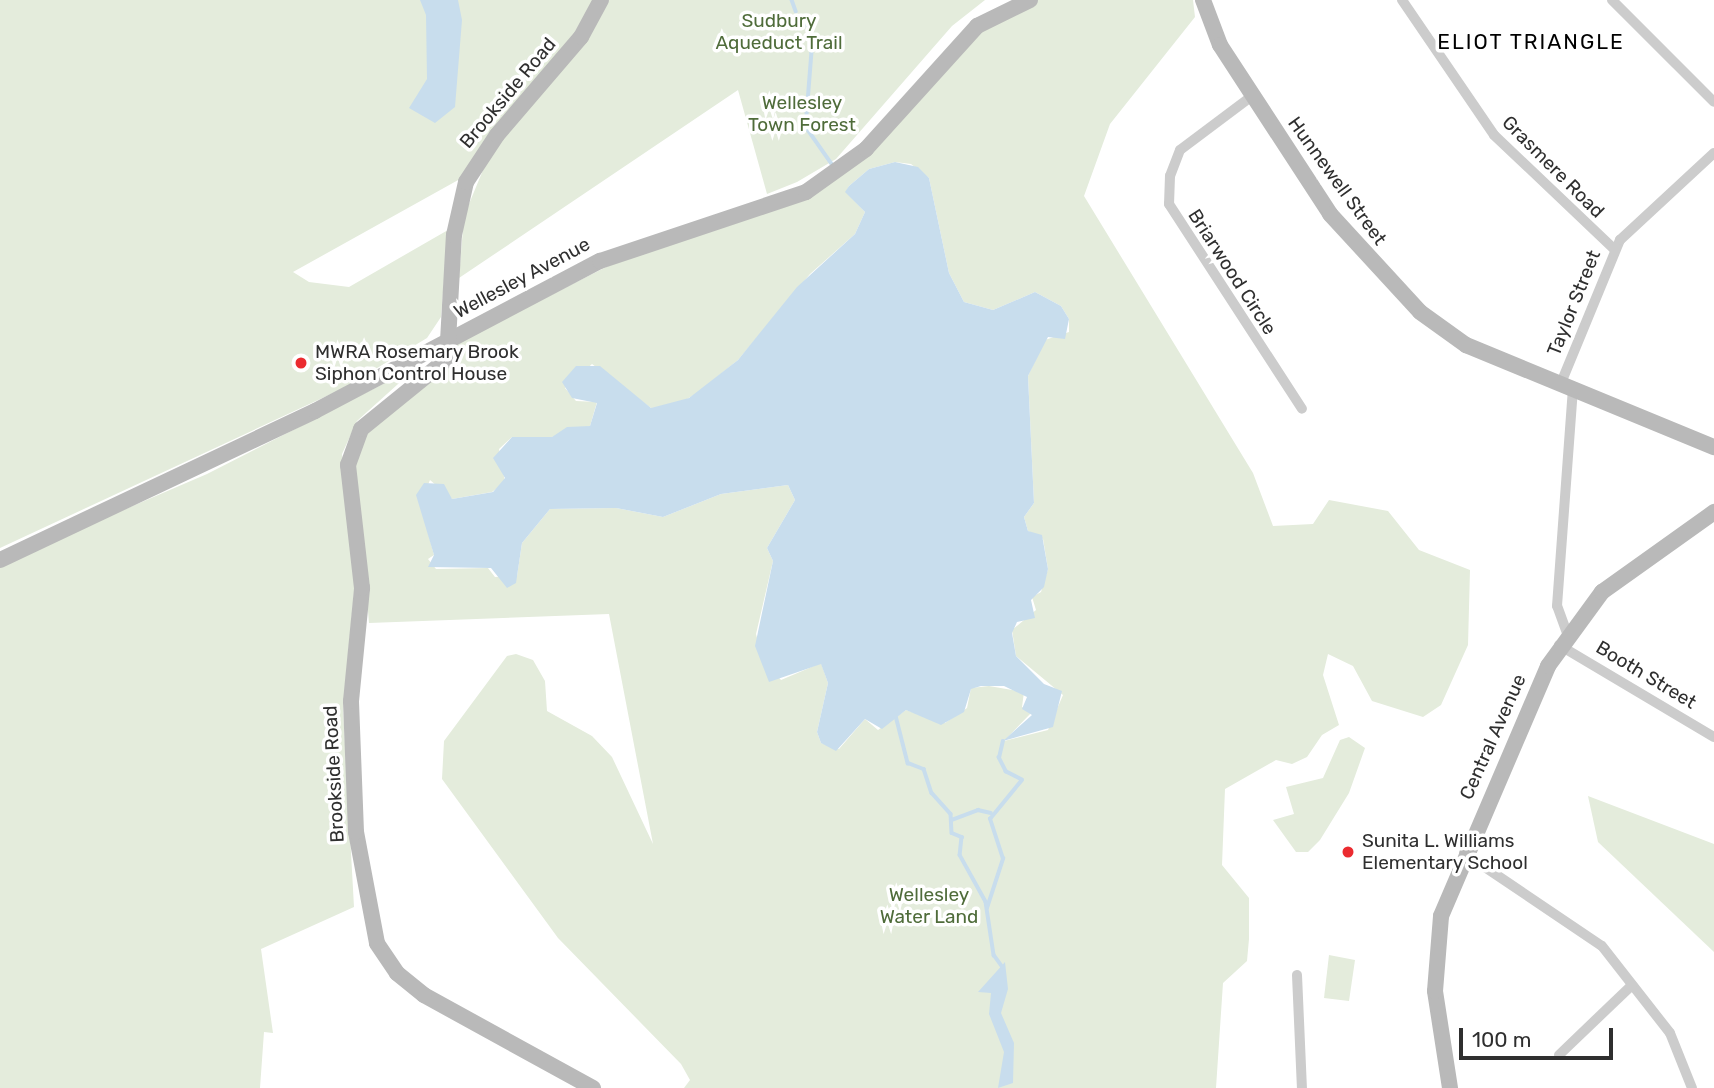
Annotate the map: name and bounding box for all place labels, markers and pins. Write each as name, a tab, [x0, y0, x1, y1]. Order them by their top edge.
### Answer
place label: MWRA Rosemary Brook Siphon Control House	[315, 341, 520, 385]
marker: MWRA Rosemary Brook Siphon Control House	[293, 355, 309, 371]
place label: Sunita L. Williams Elementary School	[1362, 830, 1528, 874]
marker: Sunita L. Williams Elementary School	[1340, 844, 1356, 860]

